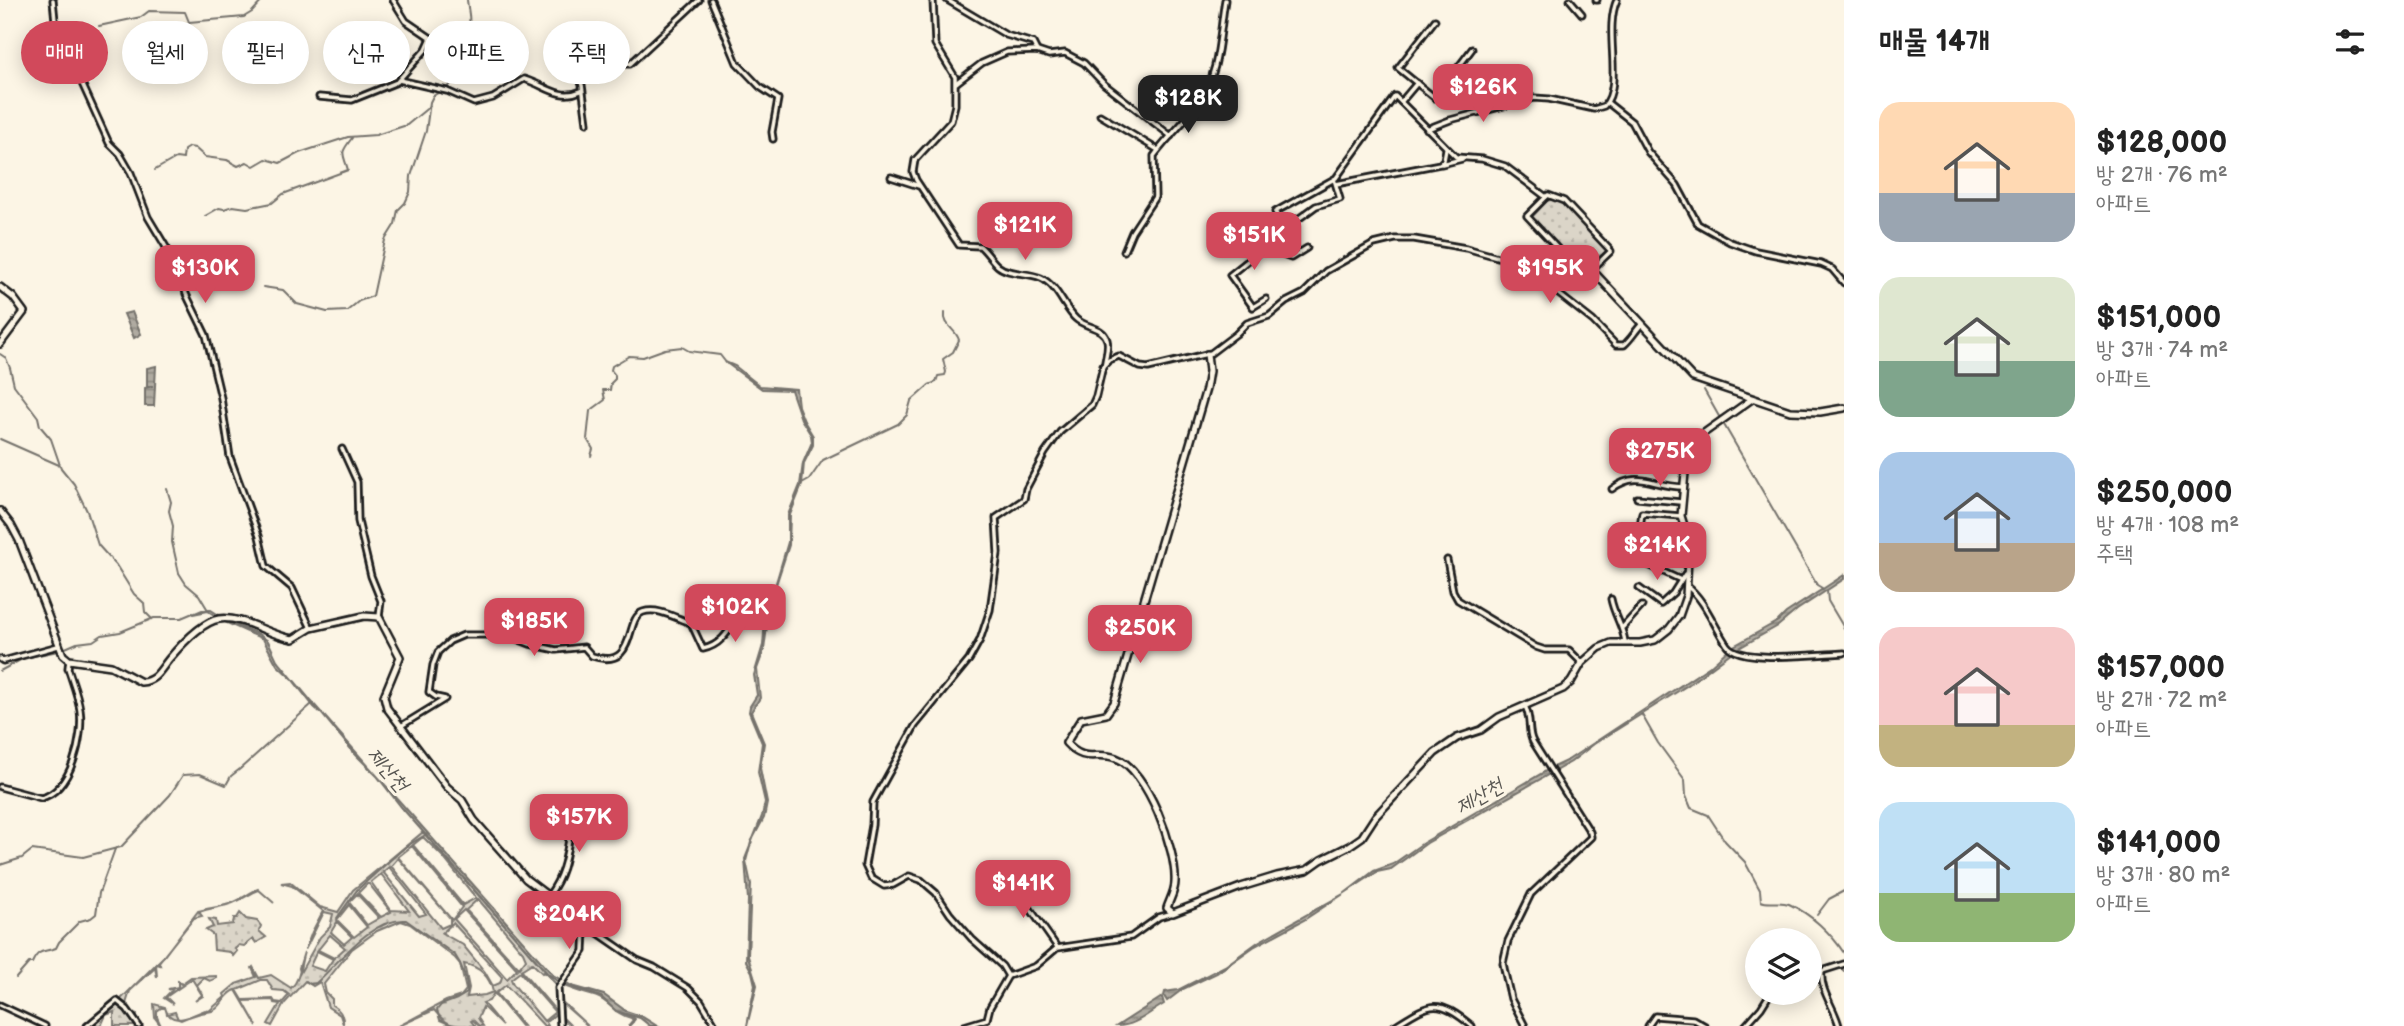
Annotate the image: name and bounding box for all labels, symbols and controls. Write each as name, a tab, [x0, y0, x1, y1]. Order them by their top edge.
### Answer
chip: 매매	[21, 21, 108, 84]
chip: 월세	[122, 21, 208, 84]
chip: 필터	[222, 21, 309, 84]
chip: 신규	[323, 21, 410, 84]
chip: 아파트	[424, 21, 529, 84]
chip: 주택	[543, 21, 630, 84]
icon: filters	[2331, 23, 2369, 61]
text: 매물 14개	[1879, 24, 1990, 60]
pin: $126K	[1434, 64, 1532, 124]
text: $126K	[1449, 73, 1517, 101]
pin: $128K	[1139, 76, 1237, 135]
text: $128K	[1154, 84, 1222, 112]
text: $128,000	[2096, 125, 2227, 161]
icon: home	[1935, 130, 2019, 214]
text: 방 2개 · 76 m²	[2096, 161, 2228, 189]
text: 아파트	[2096, 190, 2152, 218]
pin: $121K	[976, 202, 1074, 262]
text: $121K	[993, 211, 1057, 239]
pin: $151K	[1205, 212, 1303, 272]
text: $151K	[1222, 221, 1286, 249]
pin: $130K	[156, 246, 254, 305]
pin: $195K	[1501, 246, 1599, 305]
text: $130K	[171, 254, 239, 282]
text: $195K	[1516, 254, 1584, 282]
text: $151,000	[2096, 300, 2221, 336]
icon: home	[1935, 305, 2019, 389]
text: 방 3개 · 74 m²	[2096, 336, 2228, 364]
text: 아파트	[2096, 365, 2152, 393]
pin: $275K	[1611, 428, 1709, 488]
text: $275K	[1625, 437, 1695, 465]
text: $250,000	[2096, 475, 2232, 511]
icon: home	[1935, 480, 2019, 564]
text: 방 4개 · 108 m²	[2096, 511, 2239, 539]
pin: $214K	[1608, 522, 1706, 582]
text: $214K	[1623, 531, 1691, 559]
text: 주택	[2096, 540, 2133, 568]
pin: $102K	[686, 584, 784, 644]
text: $102K	[701, 593, 769, 621]
pin: $185K	[485, 598, 583, 658]
pin: $250K	[1091, 606, 1189, 665]
text: $185K	[500, 607, 568, 635]
text: $250K	[1104, 614, 1176, 642]
text: $157,000	[2096, 650, 2225, 686]
icon: home	[1935, 655, 2019, 739]
text: 방 2개 · 72 m²	[2096, 686, 2227, 714]
text: 아파트	[2096, 715, 2152, 743]
water label: 제산천	[362, 742, 415, 798]
water label: 제산천	[1451, 772, 1509, 820]
pin: $157K	[530, 794, 628, 854]
text: $157K	[546, 803, 612, 831]
text: $141,000	[2096, 825, 2221, 861]
icon: home	[1935, 830, 2019, 914]
pin: $141K	[974, 860, 1072, 920]
text: 방 3개 · 80 m²	[2096, 861, 2230, 889]
text: $141K	[991, 869, 1055, 897]
text: 아파트	[2096, 890, 2152, 918]
pin: $204K	[520, 892, 618, 951]
text: $204K	[533, 900, 605, 928]
map controls	[1745, 928, 1822, 1005]
button: layers	[1745, 928, 1822, 1005]

